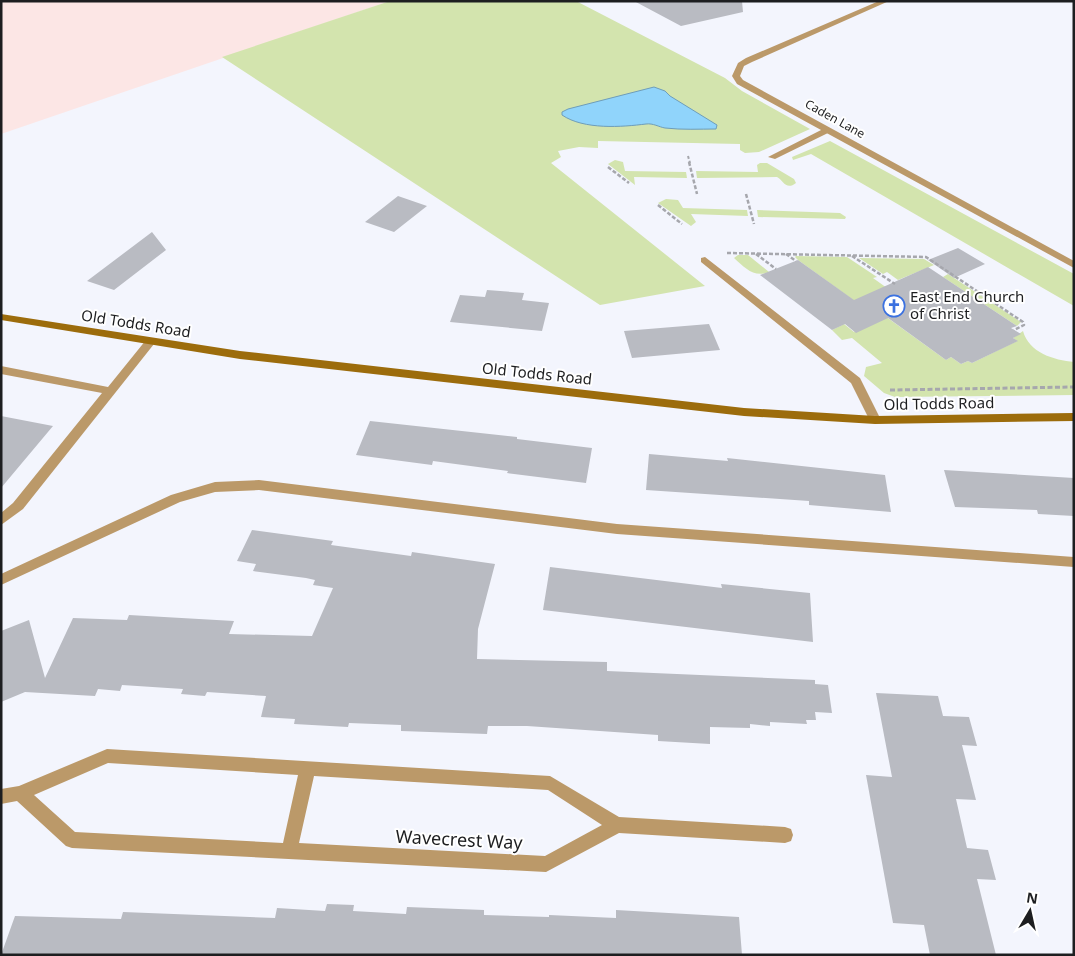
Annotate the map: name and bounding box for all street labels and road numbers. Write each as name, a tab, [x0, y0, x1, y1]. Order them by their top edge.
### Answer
street label: Caden Lane	[802, 95, 869, 142]
street label: Old Todds Road	[80, 304, 192, 342]
street label: Old Todds Road	[481, 357, 593, 389]
street label: Old Todds Road	[883, 392, 994, 414]
street label: Wavecrest Way	[395, 824, 524, 854]

